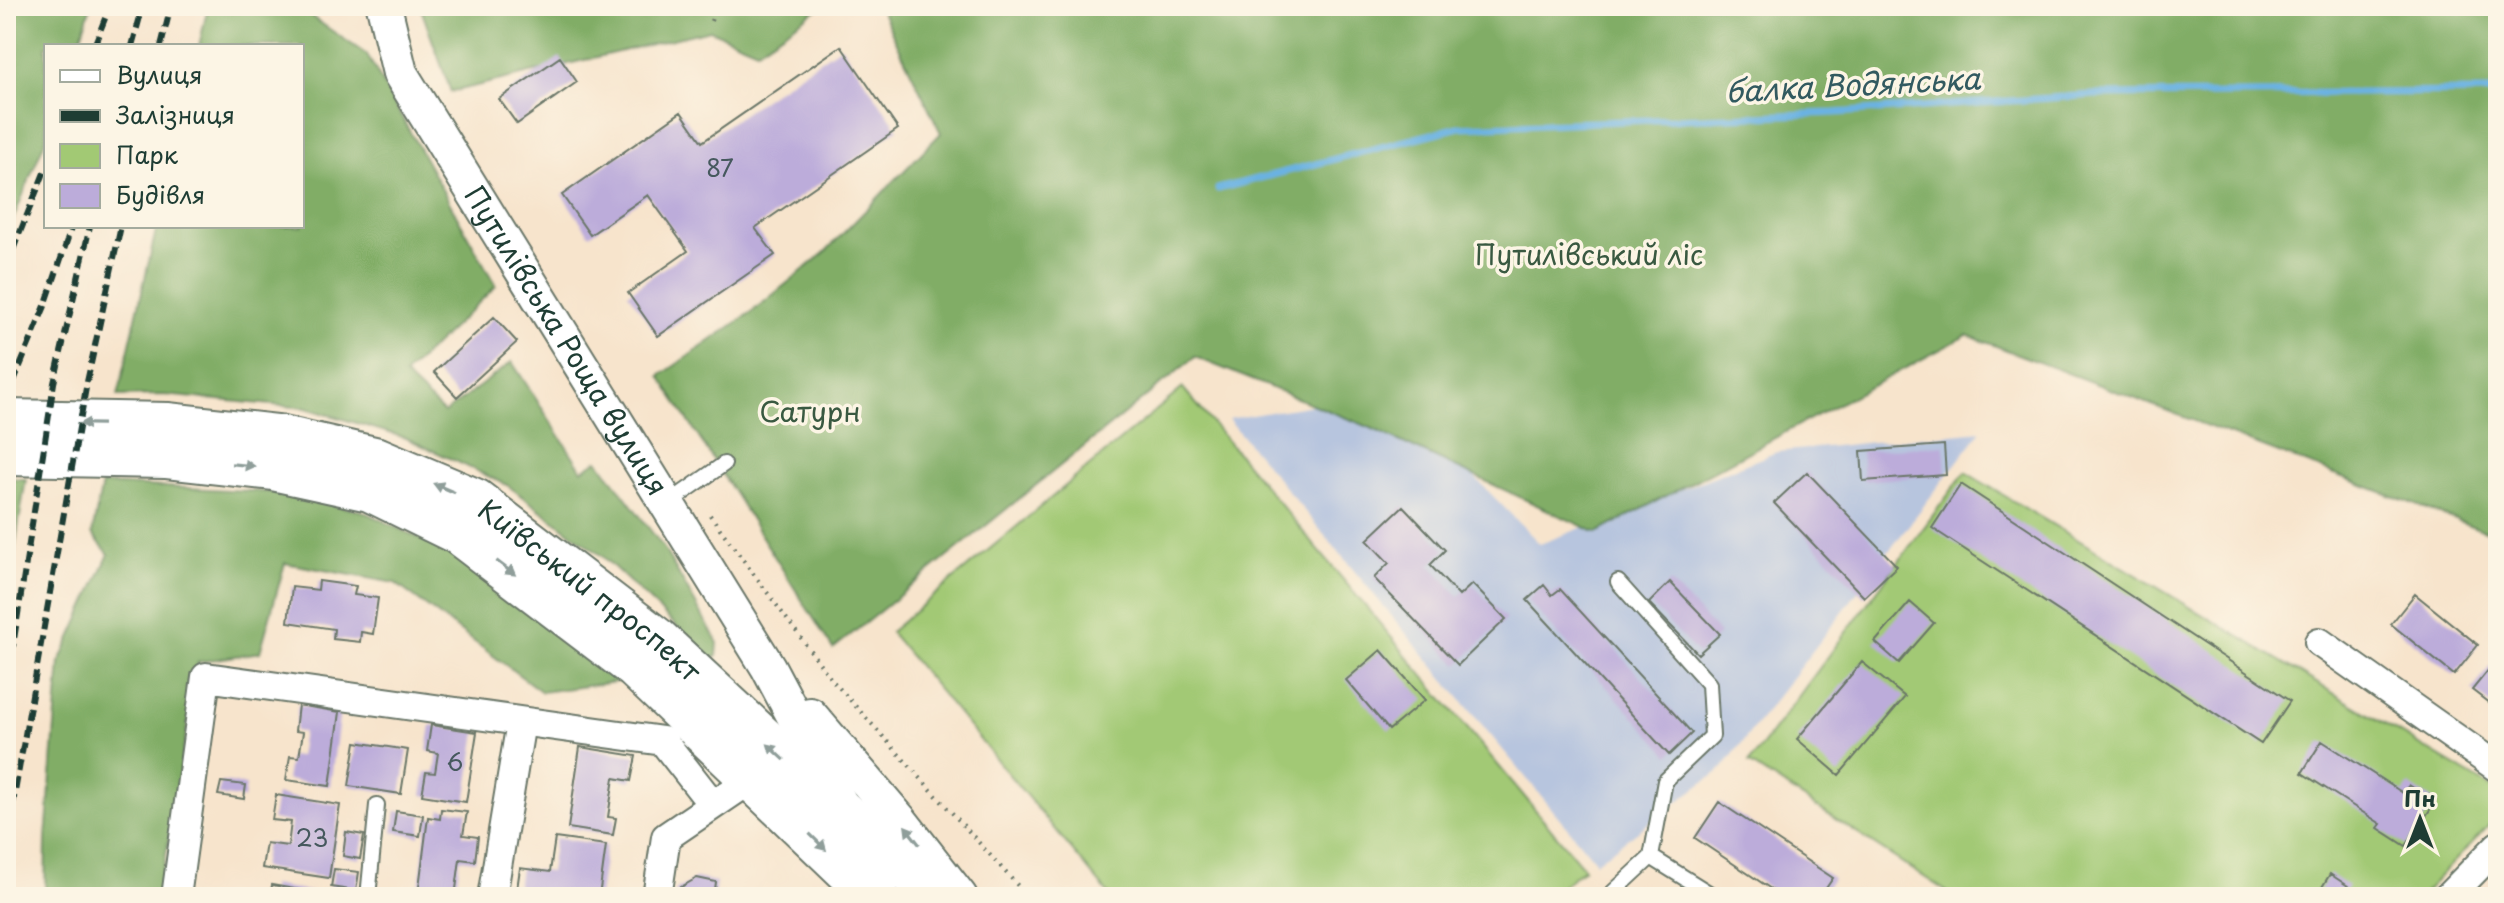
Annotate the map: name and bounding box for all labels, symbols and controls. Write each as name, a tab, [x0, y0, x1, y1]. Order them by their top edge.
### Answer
legend	[44, 44, 304, 228]
water label: балка Водянська	[1724, 54, 1983, 113]
text: Вулиця	[116, 56, 202, 92]
text: Залізниця	[115, 96, 235, 132]
text: Парк	[116, 136, 179, 172]
house number: 87	[706, 149, 734, 185]
text: Будівля	[116, 176, 205, 212]
street label: Путилівська Роща вулиця	[455, 177, 680, 504]
park label: Путилівський ліс	[1475, 232, 1703, 275]
park label: Сатурн	[759, 389, 861, 432]
one-way arrow	[78, 418, 103, 430]
one-way arrow	[231, 458, 256, 471]
one-way arrow	[432, 482, 456, 495]
street label: Київський проспект	[470, 488, 712, 691]
one-way arrow	[496, 560, 516, 576]
house number: 6	[447, 743, 463, 779]
one-way arrow	[767, 743, 786, 761]
north arrow	[2380, 779, 2460, 859]
text: Пн	[2404, 781, 2436, 814]
house number: 23	[296, 819, 328, 855]
one-way arrow	[904, 825, 921, 846]
one-way arrow	[808, 832, 827, 851]

